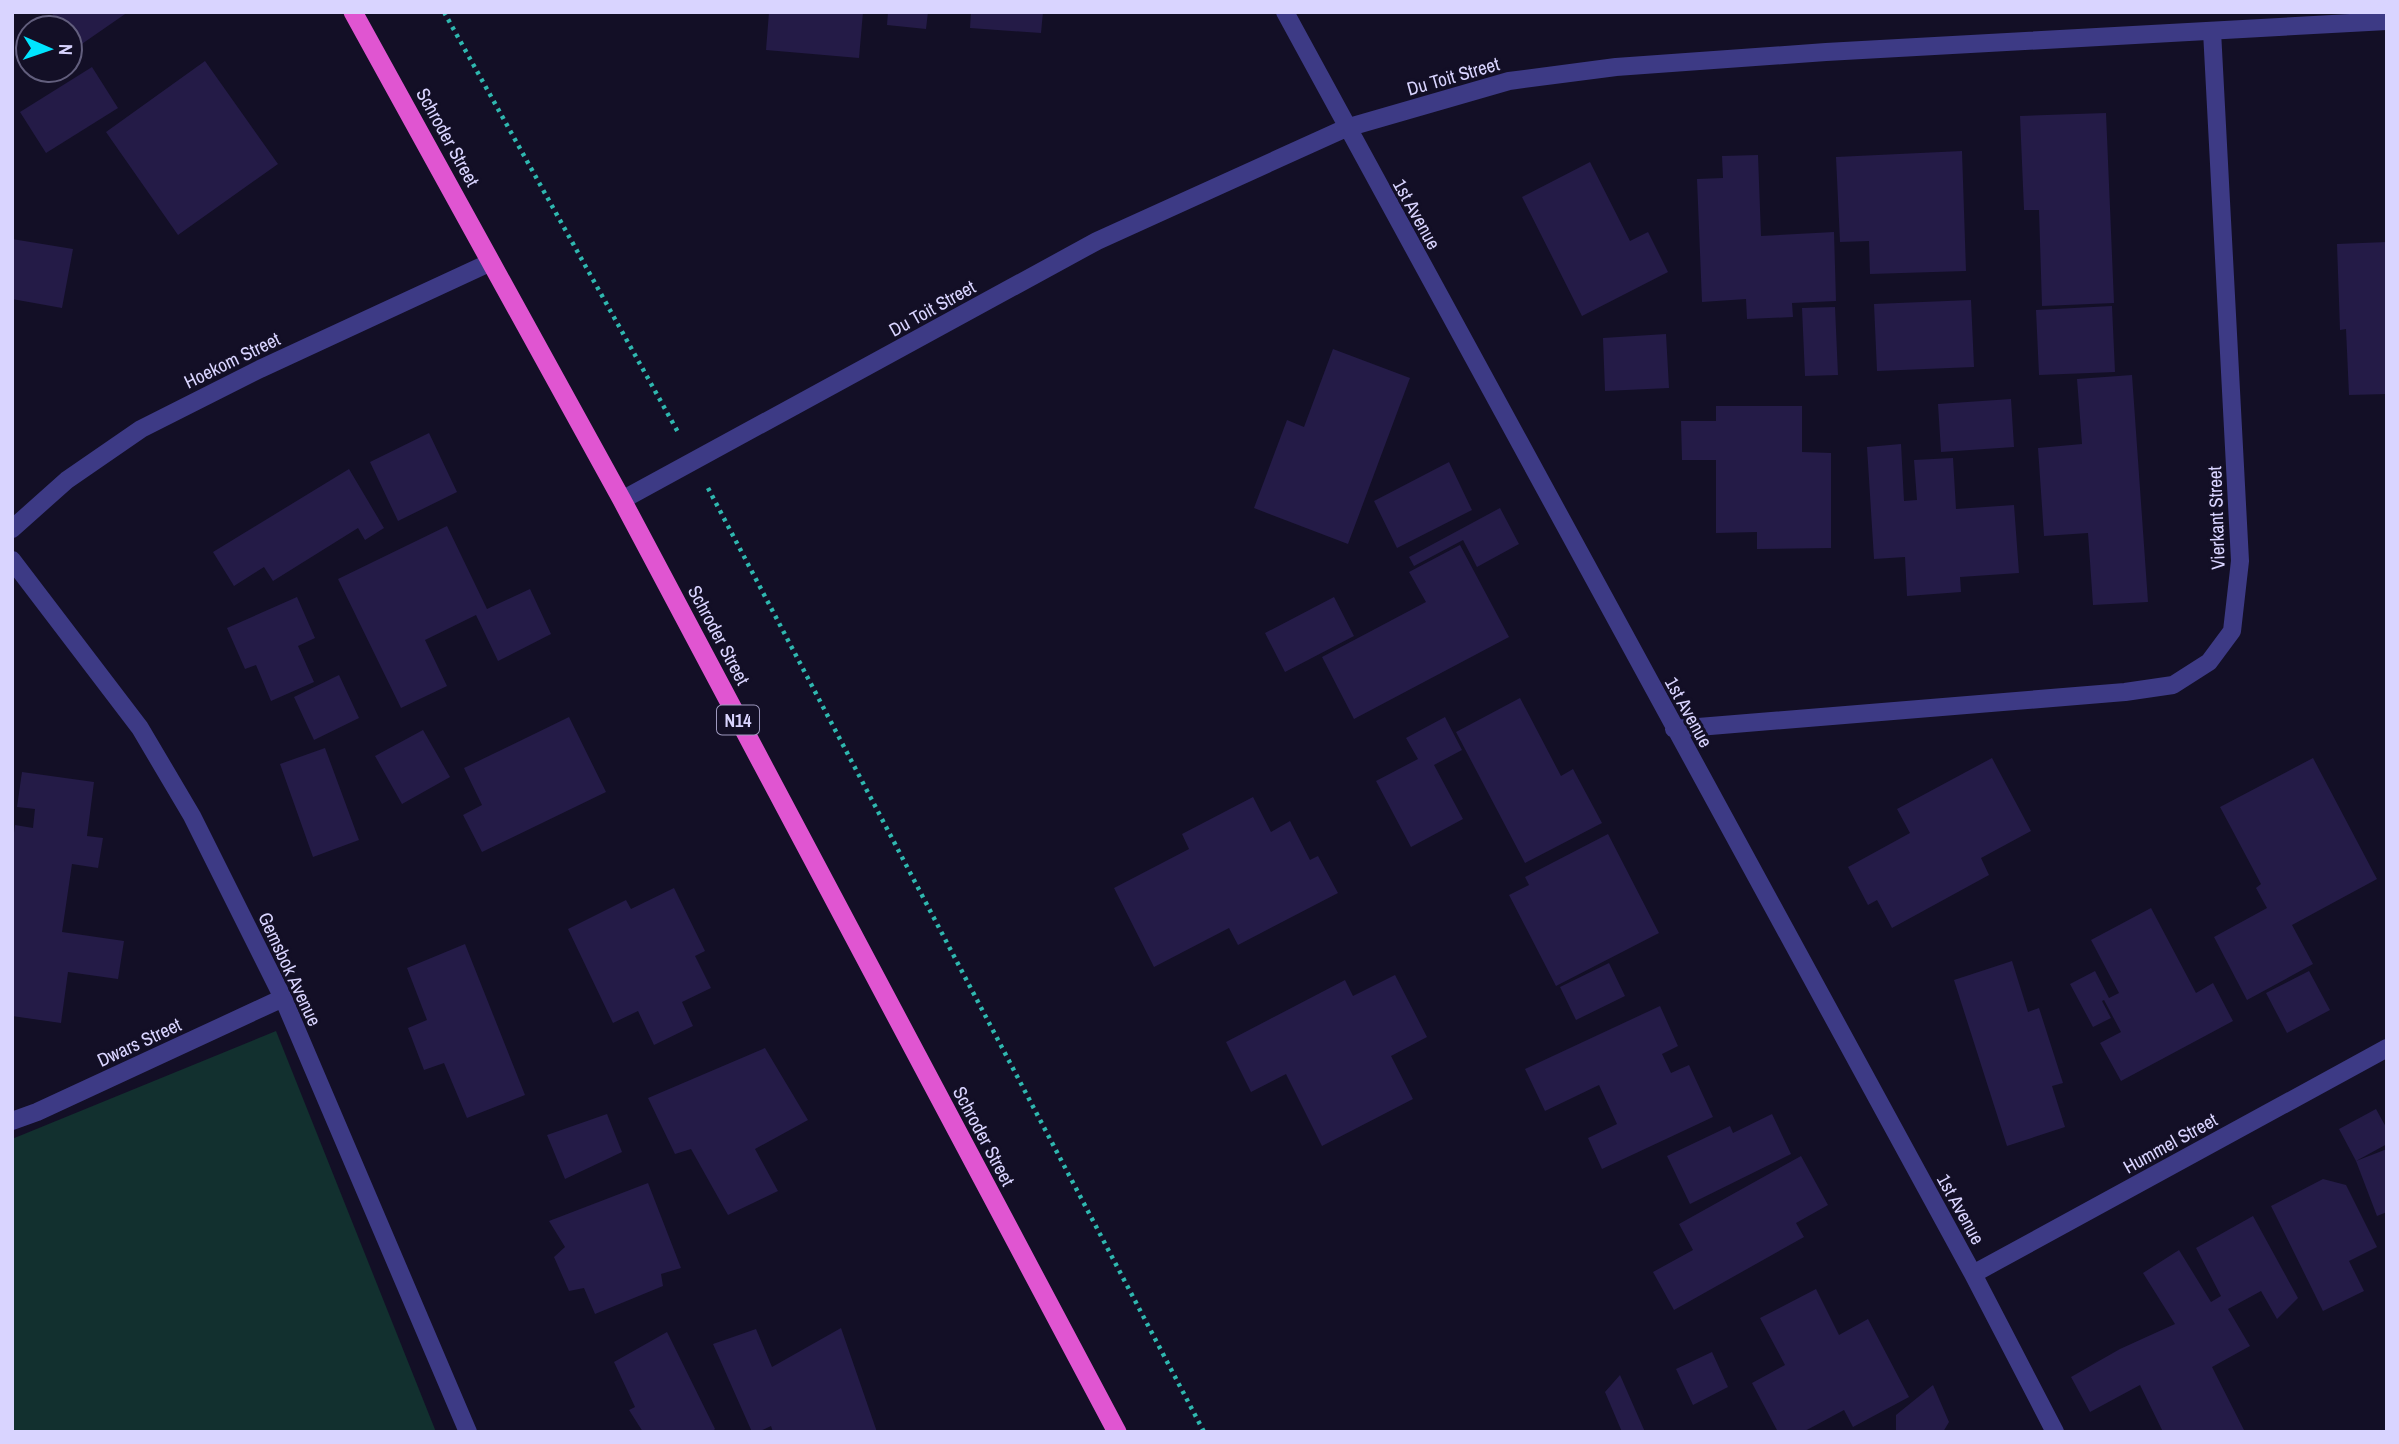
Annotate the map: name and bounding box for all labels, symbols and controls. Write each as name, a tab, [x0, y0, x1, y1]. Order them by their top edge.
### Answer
north arrow	[14, 14, 84, 84]
text: N	[53, 44, 79, 56]
street label: Du Toit Street	[1404, 50, 1503, 102]
street label: Schroder Street	[410, 83, 486, 192]
street label: 1st Avenue	[1387, 174, 1447, 254]
street label: Du Toit Street	[884, 273, 980, 342]
street label: Hoekom Street	[180, 325, 285, 394]
street label: Vierkant Street	[2201, 465, 2231, 570]
street label: Schroder Street	[682, 581, 756, 690]
street label: 1st Avenue	[1659, 672, 1719, 752]
road number: N14	[717, 706, 759, 734]
street label: Gemsbok Avenue	[252, 908, 328, 1030]
street label: Dwars Street	[93, 1011, 186, 1073]
street label: Schroder Street	[947, 1082, 1021, 1191]
street label: Hummel Street	[2118, 1106, 2222, 1180]
street label: 1st Avenue	[1931, 1169, 1991, 1249]

